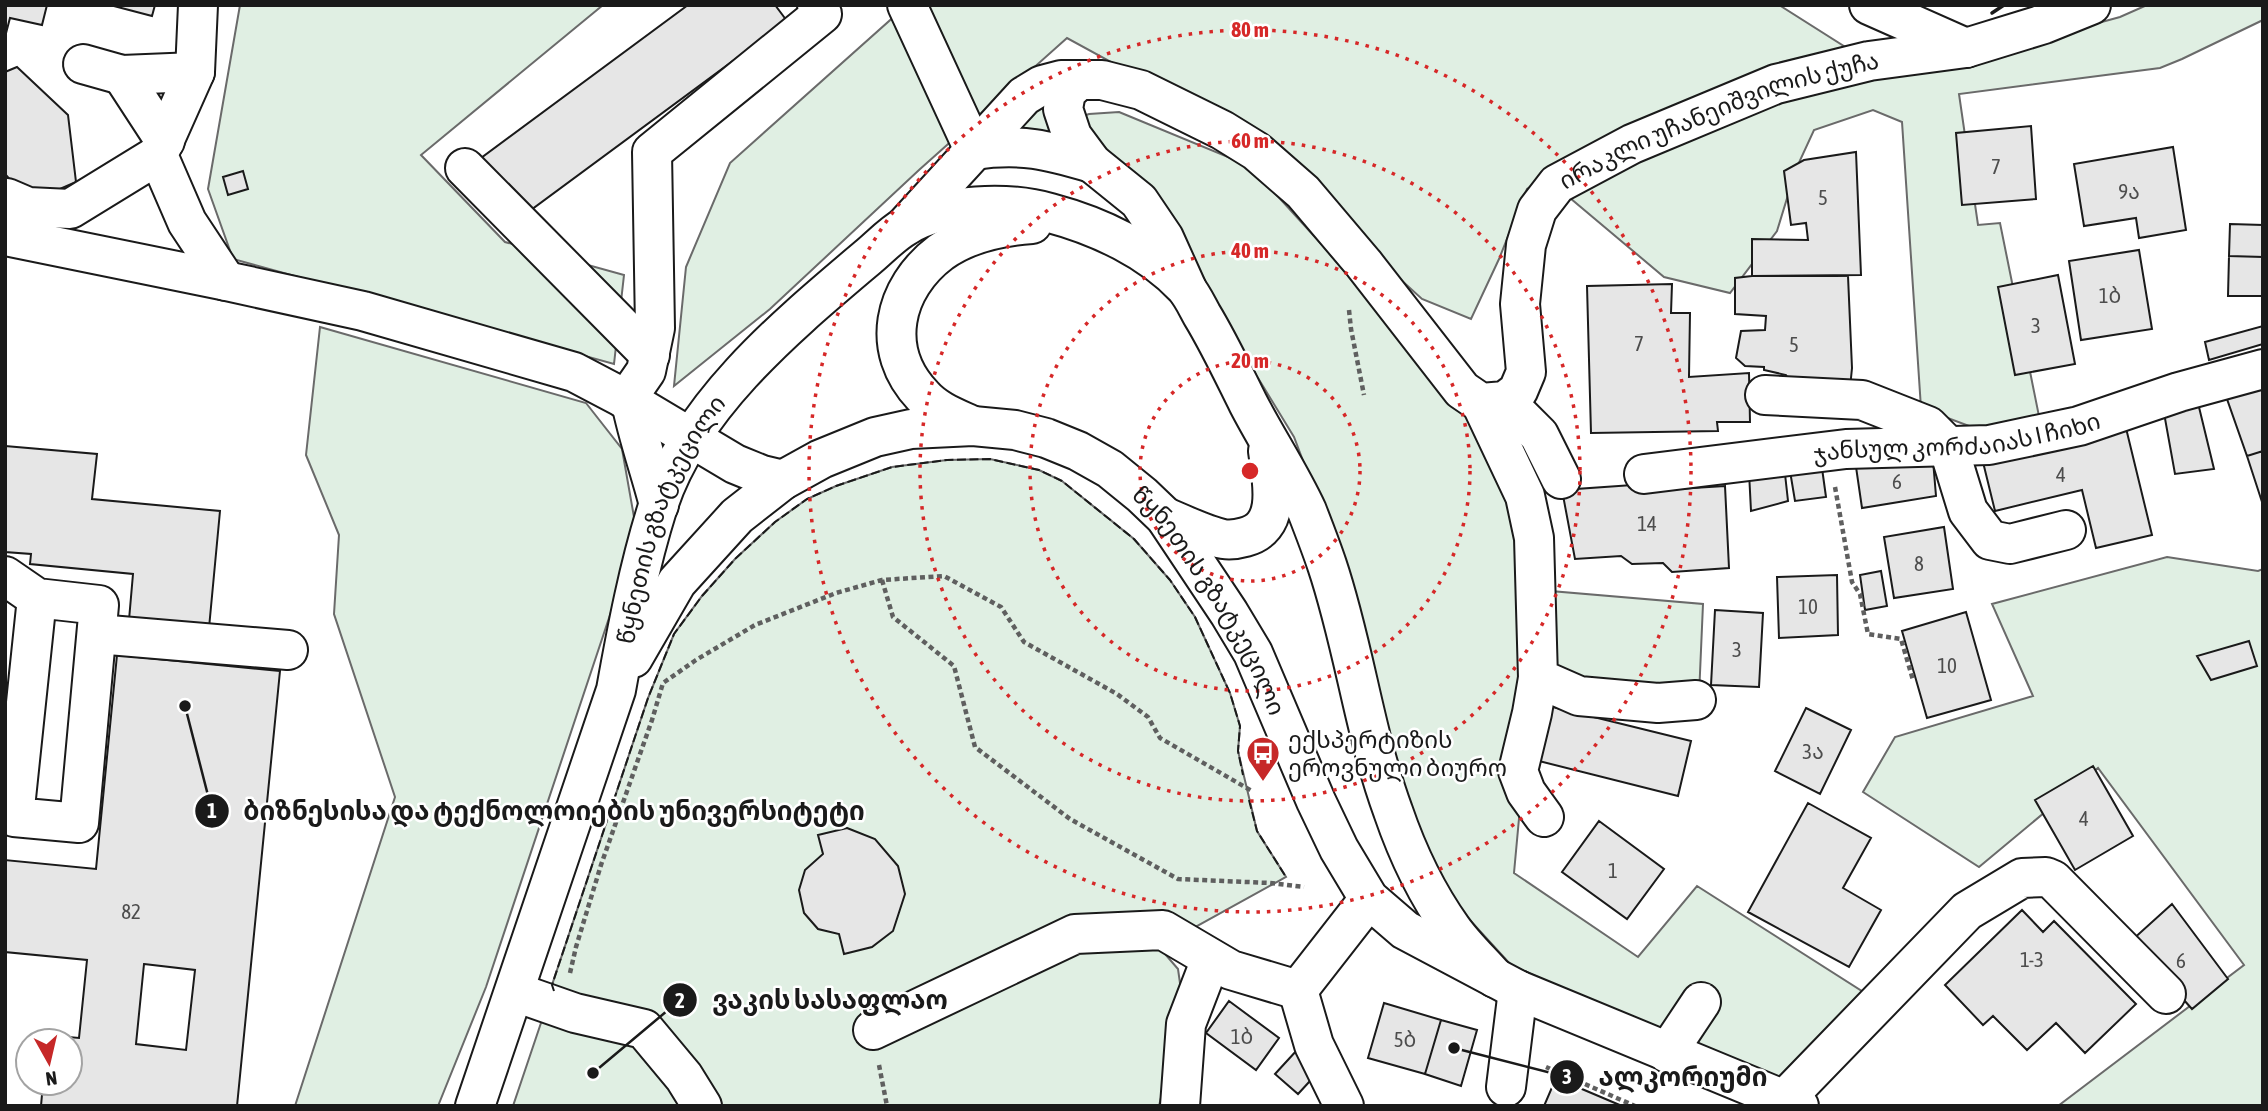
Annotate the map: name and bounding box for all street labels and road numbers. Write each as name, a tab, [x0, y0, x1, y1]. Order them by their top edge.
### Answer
street label: ირაკლი უჩანეიშვილის ქუჩა	[1554, 46, 1881, 194]
street label: წყნეთის გზატკეცილი	[611, 389, 730, 646]
street label: ჯანსულ კორძაიას I ჩიხი	[1811, 406, 2104, 467]
street label: წყნეთის გზატკეცილი	[1127, 480, 1291, 719]

